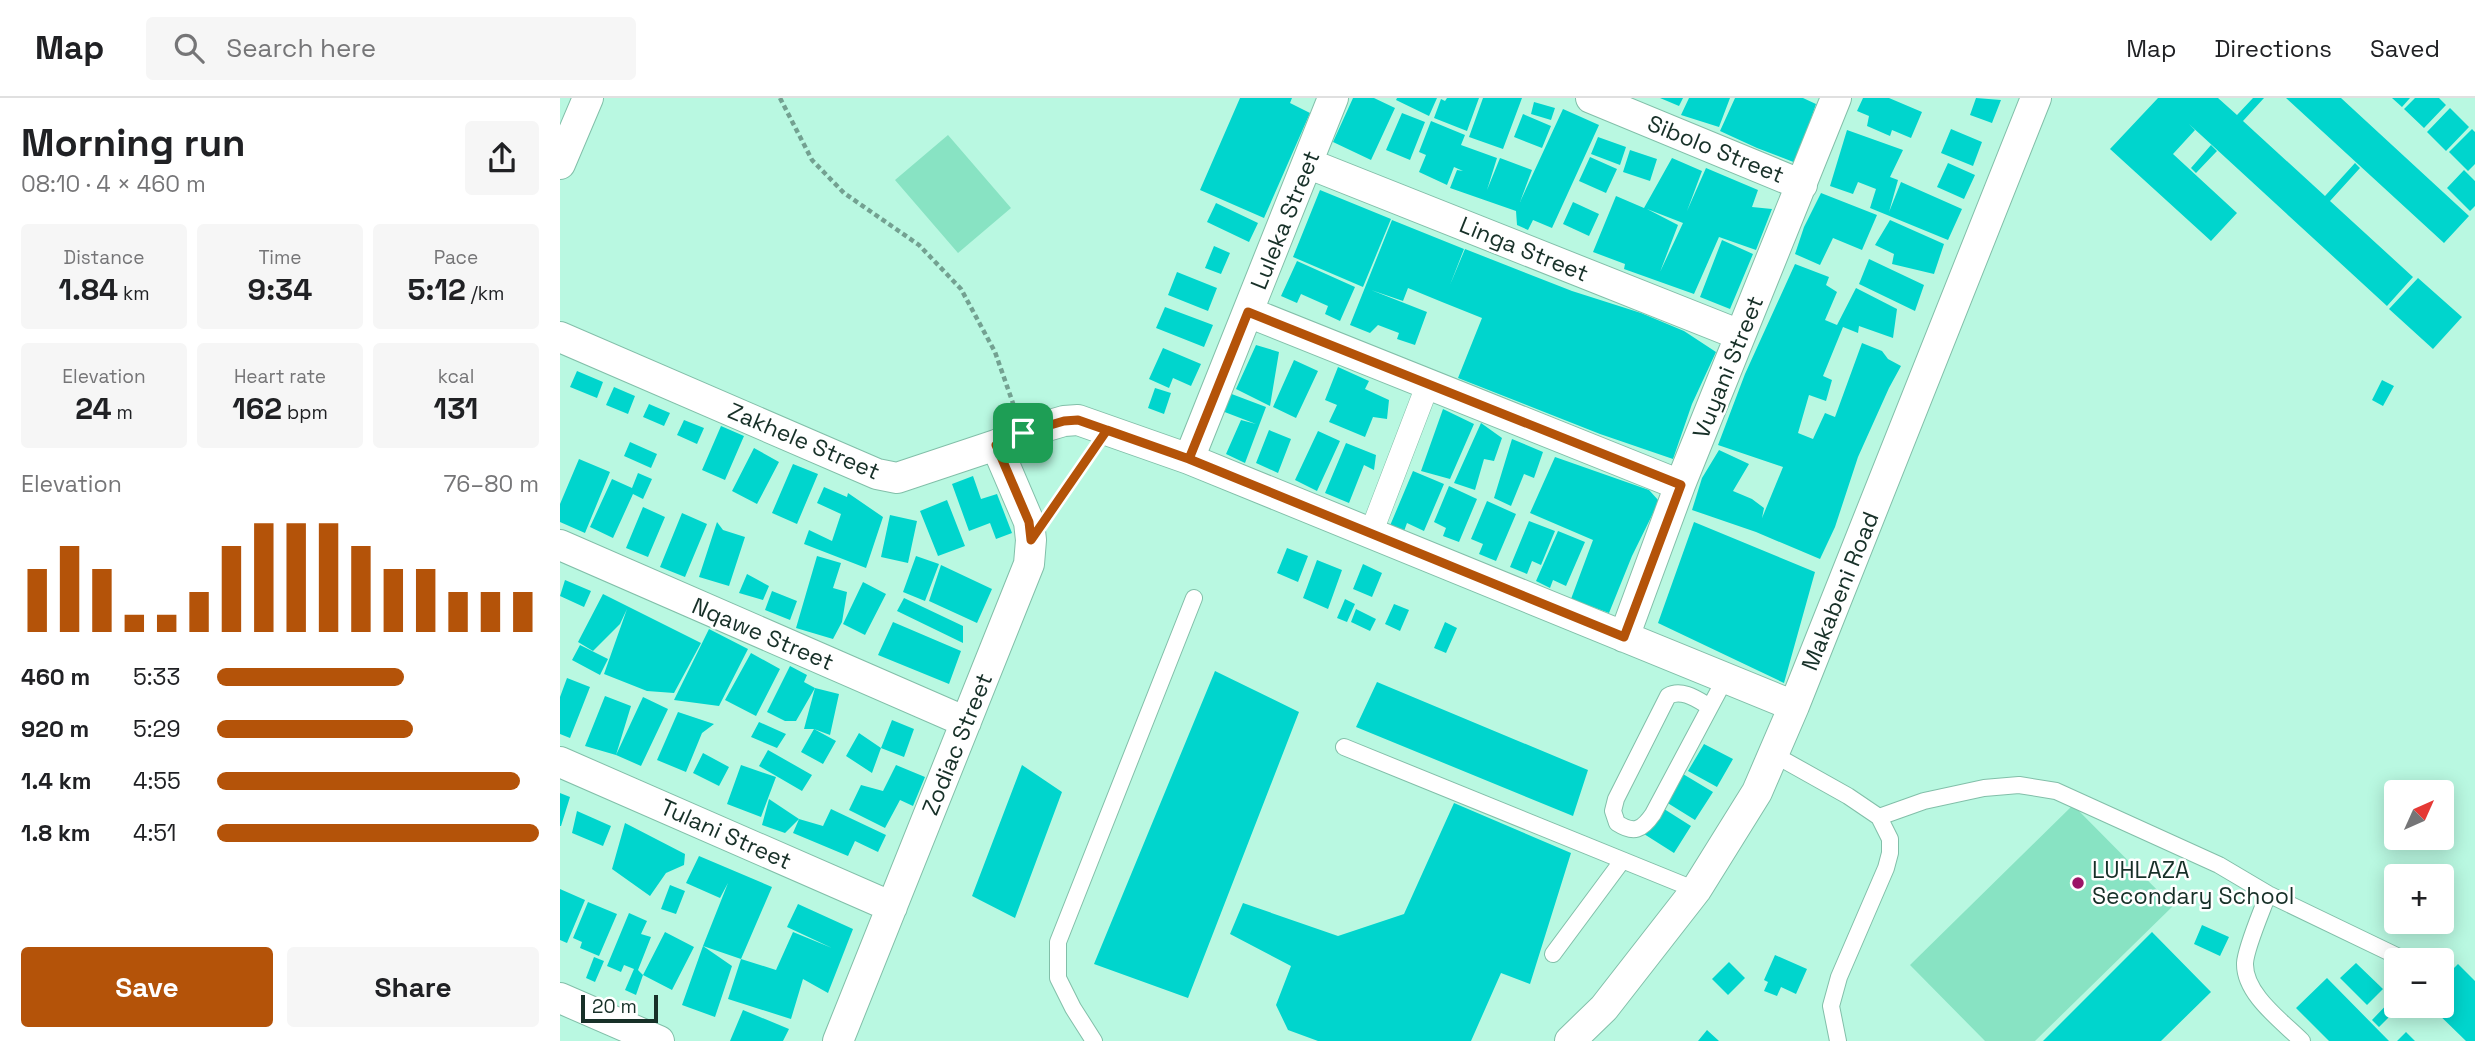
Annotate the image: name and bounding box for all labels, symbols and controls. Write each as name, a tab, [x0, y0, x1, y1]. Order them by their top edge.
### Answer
search box	[146, 17, 636, 80]
text: Map	[35, 27, 104, 69]
icon: search	[170, 29, 208, 67]
text: Search here	[226, 31, 376, 65]
text: Map	[2126, 33, 2176, 64]
text: Directions	[2214, 33, 2332, 64]
text: Saved	[2370, 33, 2440, 64]
street label: Sibolo Street	[1643, 108, 1789, 190]
text: Morning run	[21, 119, 246, 167]
button: share	[465, 121, 539, 195]
street label: Luleka Street	[1243, 146, 1327, 294]
text: 08:10 · 4 × 460 m	[21, 169, 206, 199]
street label: Linga Street	[1455, 210, 1593, 288]
text: Distance	[64, 245, 144, 270]
text: Time	[258, 245, 302, 270]
text: Pace	[434, 245, 478, 270]
text: 1.84	[58, 270, 118, 309]
text: 9:34	[248, 270, 312, 309]
text: 5:12	[408, 270, 466, 309]
text: km	[118, 281, 150, 306]
text: /km	[466, 281, 504, 306]
street label: Vuyani Street	[1686, 291, 1770, 443]
text: Elevation	[62, 364, 146, 389]
text: Heart rate	[234, 364, 326, 389]
text: kcal	[438, 364, 474, 389]
text: 24	[75, 389, 112, 428]
text: 162	[232, 389, 282, 428]
text: 131	[434, 389, 478, 428]
street label: Zakhele Street	[724, 396, 884, 486]
text: m	[112, 400, 133, 425]
text: bpm	[282, 400, 328, 425]
pin	[993, 403, 1053, 463]
icon: arrive	[1004, 414, 1042, 452]
text: Elevation	[21, 469, 122, 499]
text: 76–80 m	[443, 469, 539, 499]
street label: Makabeni Road	[1794, 507, 1886, 675]
street label: Nqawe Street	[688, 591, 838, 677]
text: 460 m	[21, 662, 90, 692]
text: 5:33	[133, 662, 180, 692]
street label: Zodiac Street	[915, 669, 999, 819]
text: 920 m	[21, 714, 89, 744]
text: 5:29	[133, 714, 180, 744]
text: 1.4 km	[21, 766, 91, 796]
text: 4:55	[133, 766, 181, 796]
north arrow	[2384, 780, 2454, 850]
map controls	[2384, 780, 2454, 1018]
street label: Tulani Street	[656, 792, 796, 876]
text: 1.8 km	[21, 818, 91, 848]
text: 4:51	[133, 818, 176, 848]
place label: LUHLAZA Secondary School	[2092, 855, 2294, 911]
button: +	[2384, 864, 2454, 934]
marker: LUHLAZA Secondary School	[2070, 875, 2086, 891]
button: Save	[21, 947, 273, 1027]
button: Share	[287, 947, 539, 1027]
button: −	[2384, 948, 2454, 1018]
scale bar	[581, 992, 658, 1024]
text: 20 m	[592, 994, 637, 1019]

